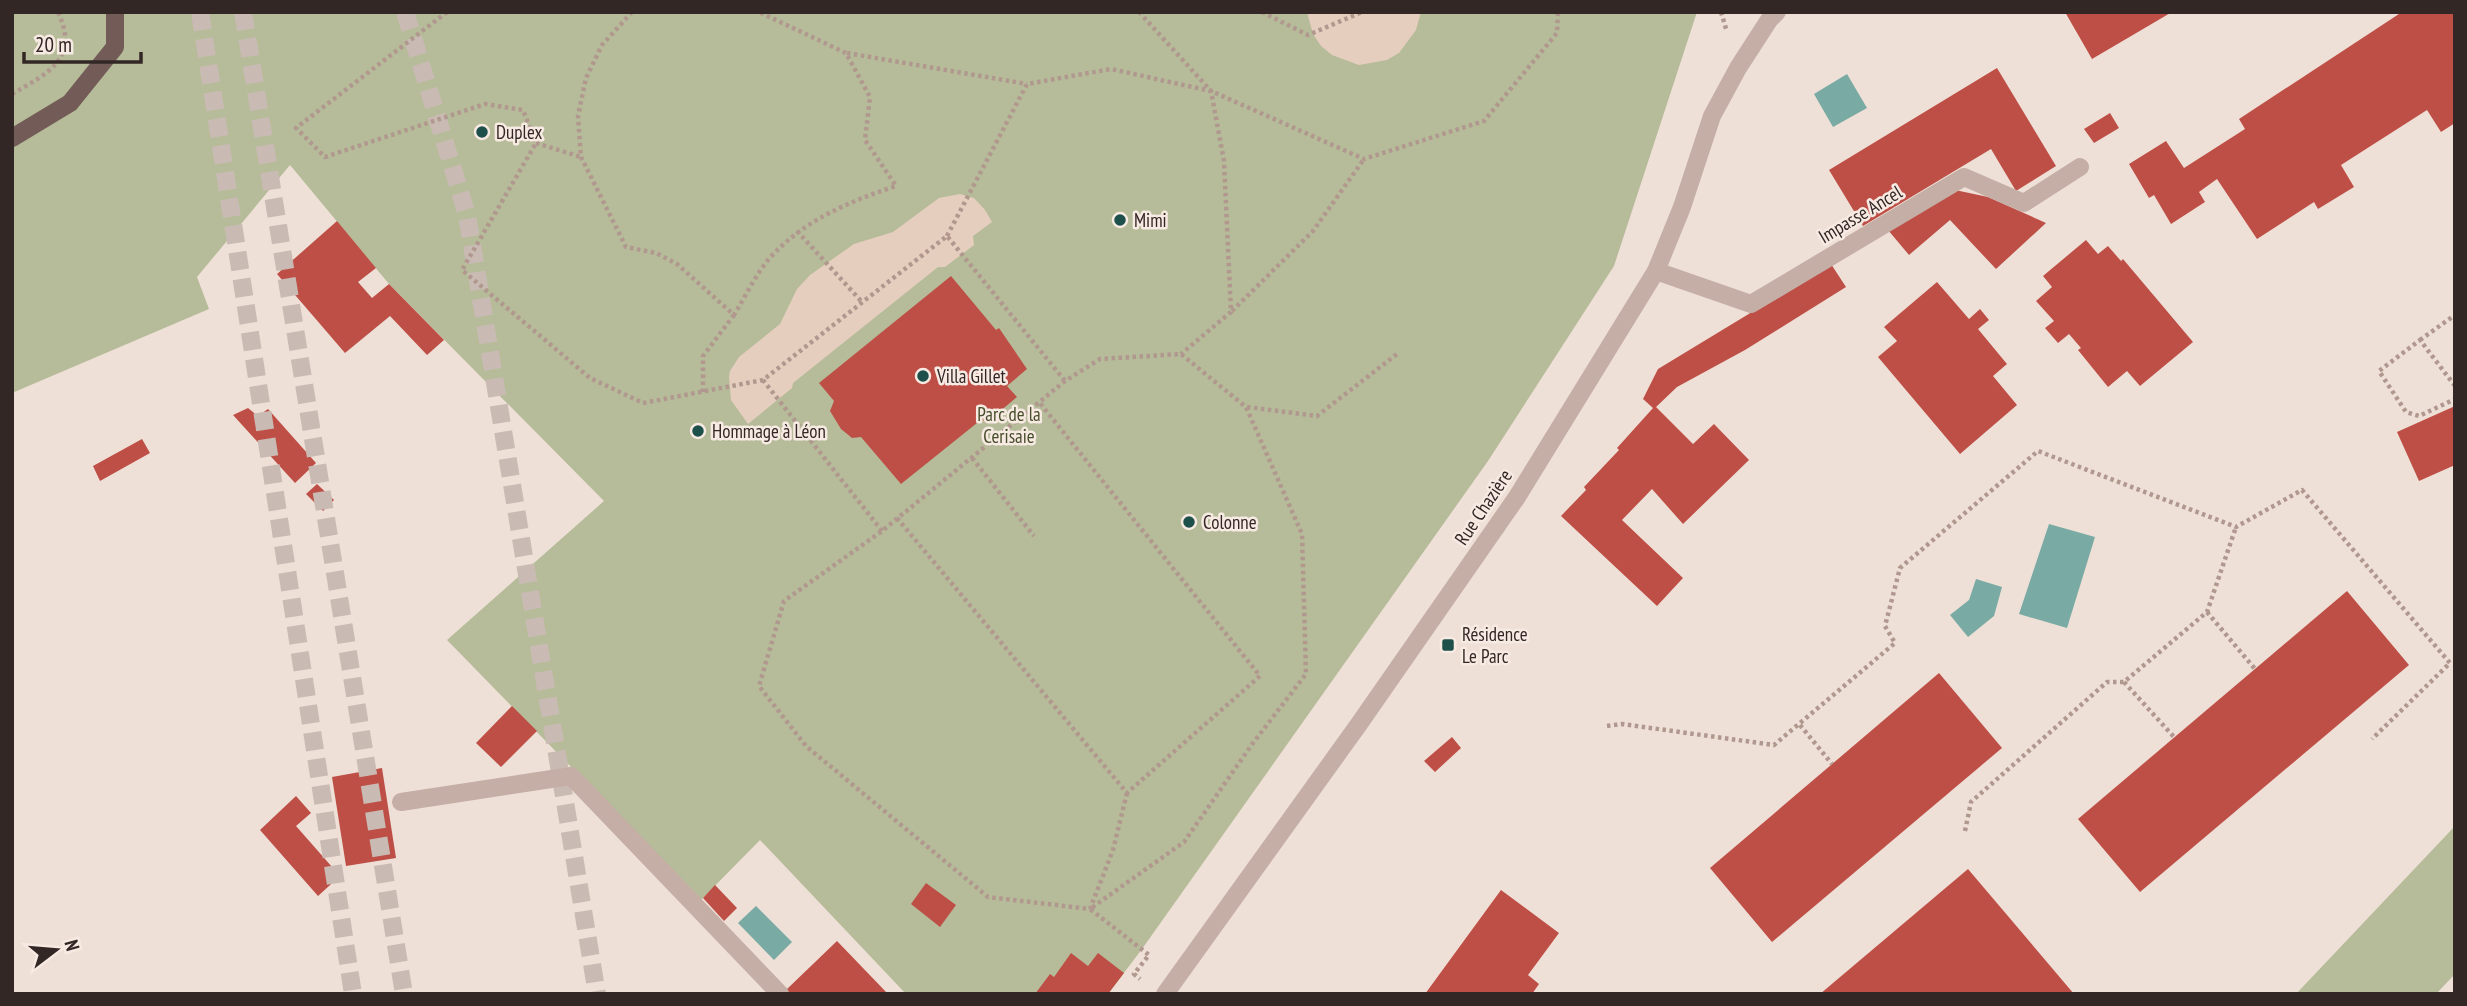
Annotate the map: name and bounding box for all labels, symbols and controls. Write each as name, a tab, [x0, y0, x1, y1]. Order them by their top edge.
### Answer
scale bar	[24, 21, 142, 65]
text: 20 m	[35, 31, 72, 58]
place label: Duplex	[496, 120, 542, 144]
marker: Duplex	[474, 124, 490, 140]
street label: Impasse Ancel	[1814, 179, 1906, 248]
place label: Mimi	[1134, 208, 1167, 232]
marker: Mimi	[1112, 212, 1128, 228]
place label: Villa Gillet	[936, 364, 1007, 388]
marker: Villa Gillet	[915, 368, 931, 384]
park label: Parc de la Cerisaie	[977, 402, 1041, 448]
place label: Hommage à Léon	[712, 419, 826, 443]
marker: Hommage à Léon	[690, 423, 706, 439]
street label: Rue Chazière	[1449, 465, 1517, 549]
place label: Colonne	[1203, 510, 1257, 534]
marker: Colonne	[1181, 514, 1197, 530]
place label: Résidence Le Parc	[1462, 622, 1528, 668]
marker: Résidence Le Parc	[1440, 637, 1456, 653]
north arrow	[21, 915, 91, 985]
text: N	[59, 937, 85, 954]

